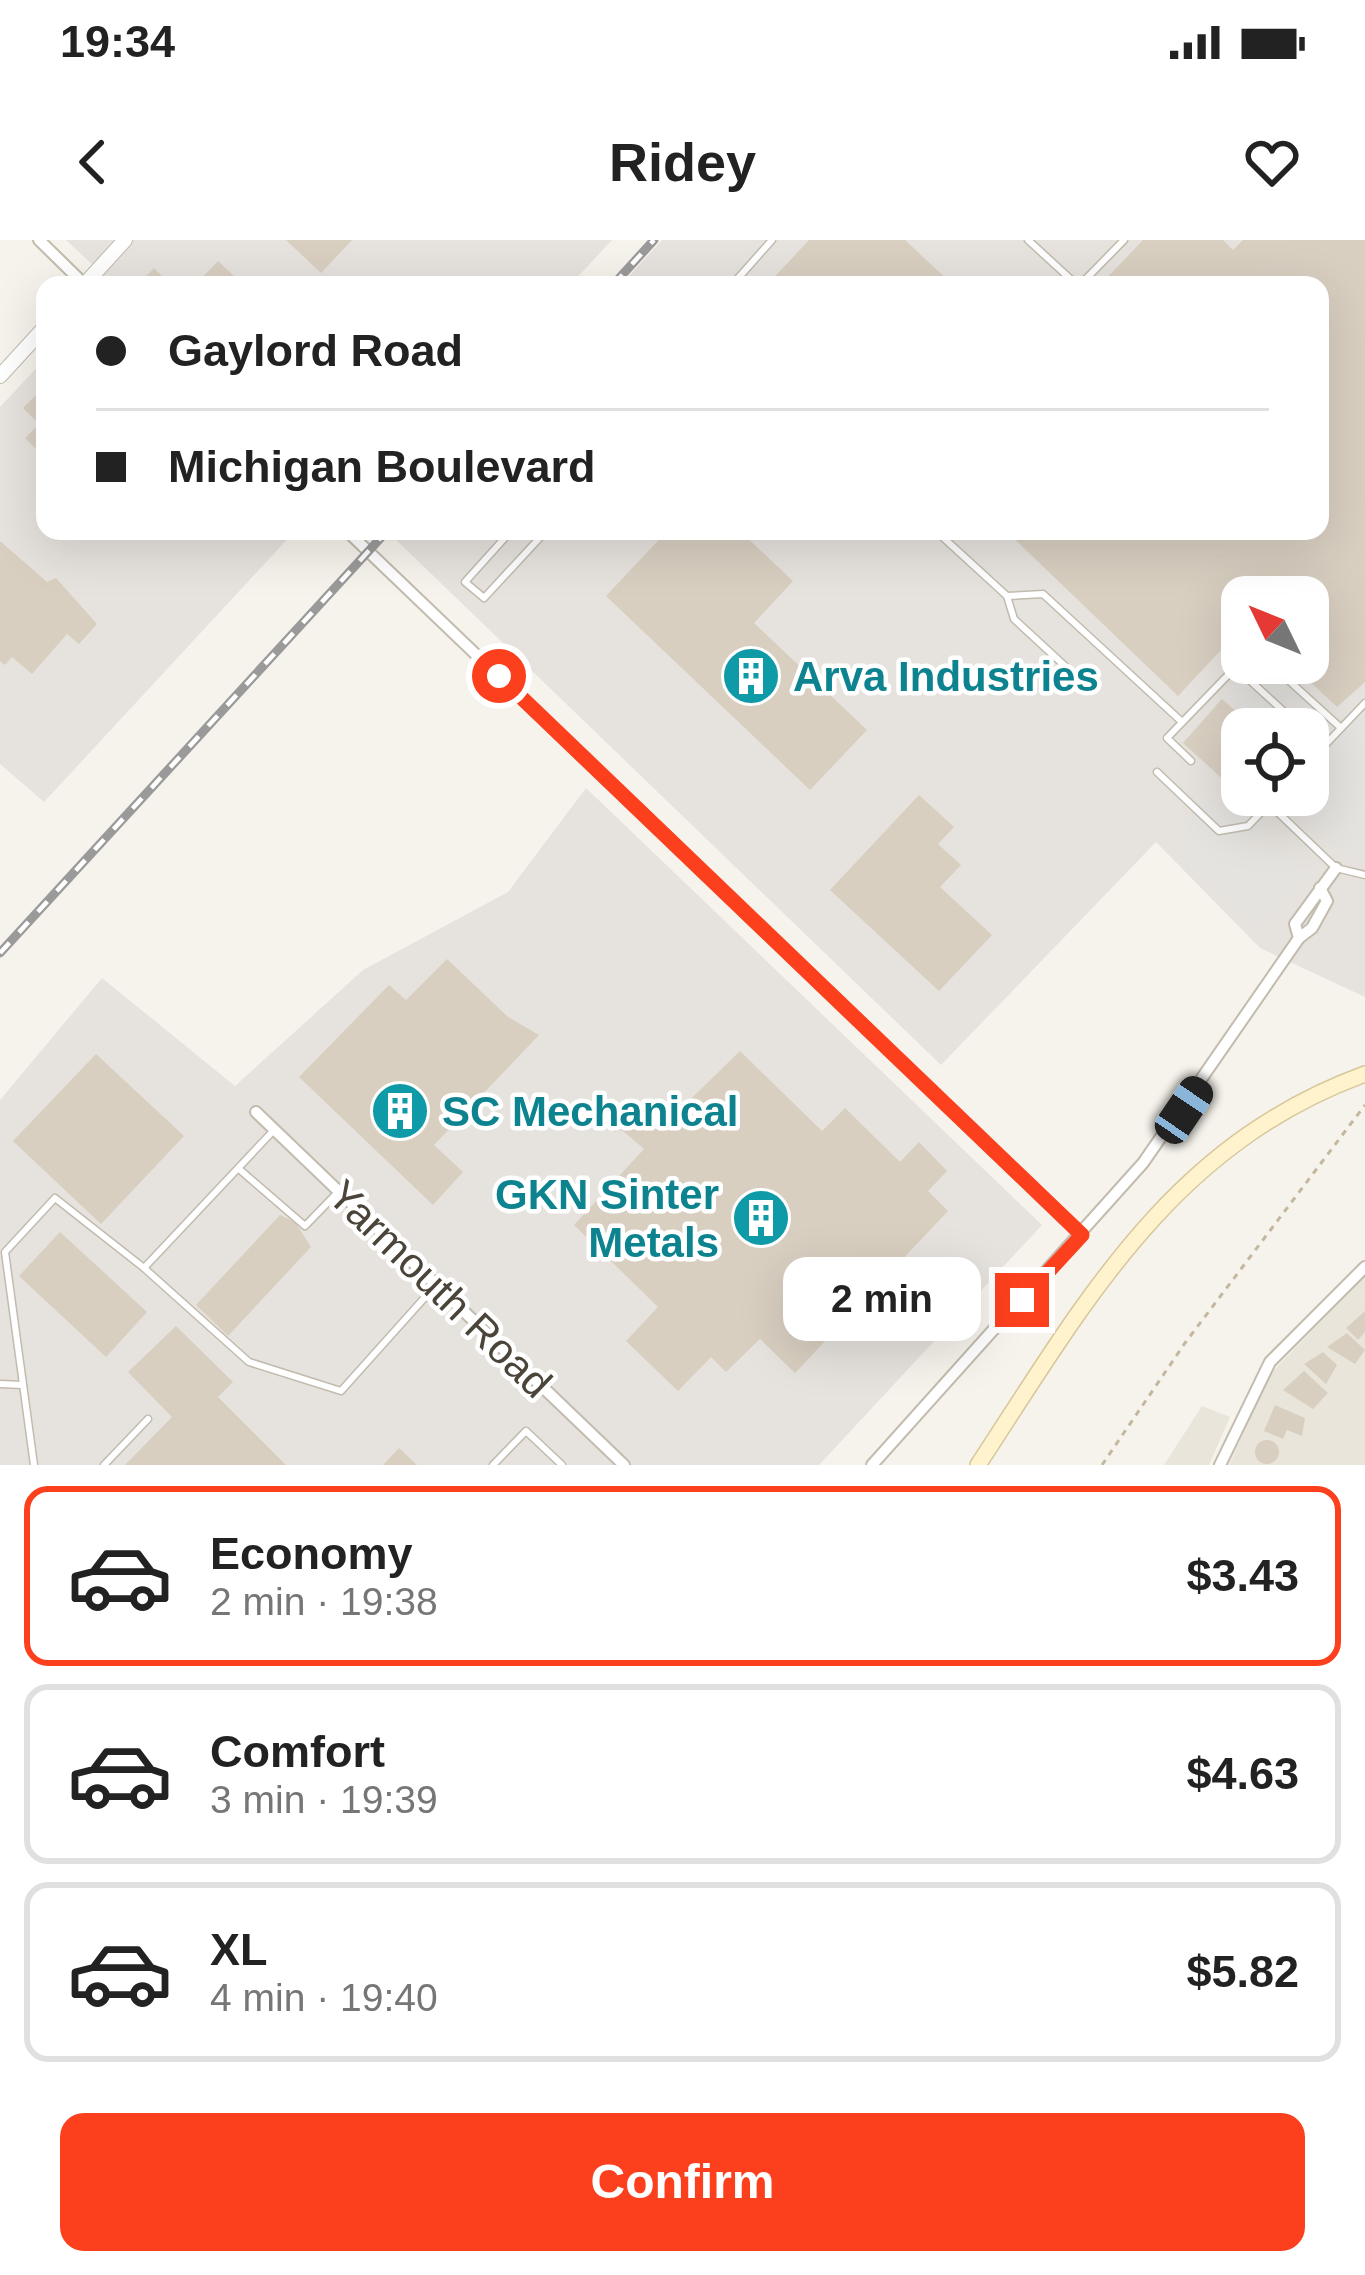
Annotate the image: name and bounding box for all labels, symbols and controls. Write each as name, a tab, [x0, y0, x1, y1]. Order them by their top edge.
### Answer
text: 19:34	[60, 16, 175, 67]
icon: back	[60, 129, 126, 195]
icon: heart	[1239, 129, 1305, 195]
text: Ridey	[609, 132, 756, 192]
text: Gaylord Road	[168, 325, 463, 376]
text: Michigan Boulevard	[168, 441, 596, 492]
north arrow	[1221, 576, 1329, 684]
map controls	[1221, 576, 1329, 816]
building icon: Arva Industries	[720, 645, 782, 707]
route start	[472, 649, 526, 703]
place label: Arva Industries	[793, 653, 1099, 700]
button: locate	[1221, 708, 1329, 816]
car	[1149, 1070, 1219, 1150]
building icon: SC Mechanical	[369, 1080, 431, 1142]
place label: SC Mechanical	[442, 1088, 738, 1135]
street label: Yarmouth Road	[319, 1171, 561, 1407]
place label: GKN Sinter Metals	[495, 1171, 719, 1266]
building icon: GKN Sinter Metals	[730, 1187, 792, 1249]
callout: 2 min	[782, 1258, 980, 1342]
route end	[995, 1273, 1049, 1327]
text: 2 min	[831, 1277, 933, 1320]
icon: car	[66, 1522, 174, 1630]
text: Economy	[210, 1528, 413, 1579]
text: $3.43	[1186, 1550, 1299, 1601]
text: 2 min · 19:38	[210, 1580, 438, 1623]
icon: car	[66, 1720, 174, 1828]
text: Comfort	[210, 1726, 385, 1777]
text: $4.63	[1186, 1748, 1299, 1799]
text: 3 min · 19:39	[210, 1778, 438, 1821]
icon: car	[66, 1918, 174, 2026]
text: XL	[210, 1924, 268, 1975]
text: $5.82	[1186, 1946, 1299, 1997]
text: 4 min · 19:40	[210, 1976, 438, 2019]
button: Confirm	[60, 2113, 1305, 2251]

